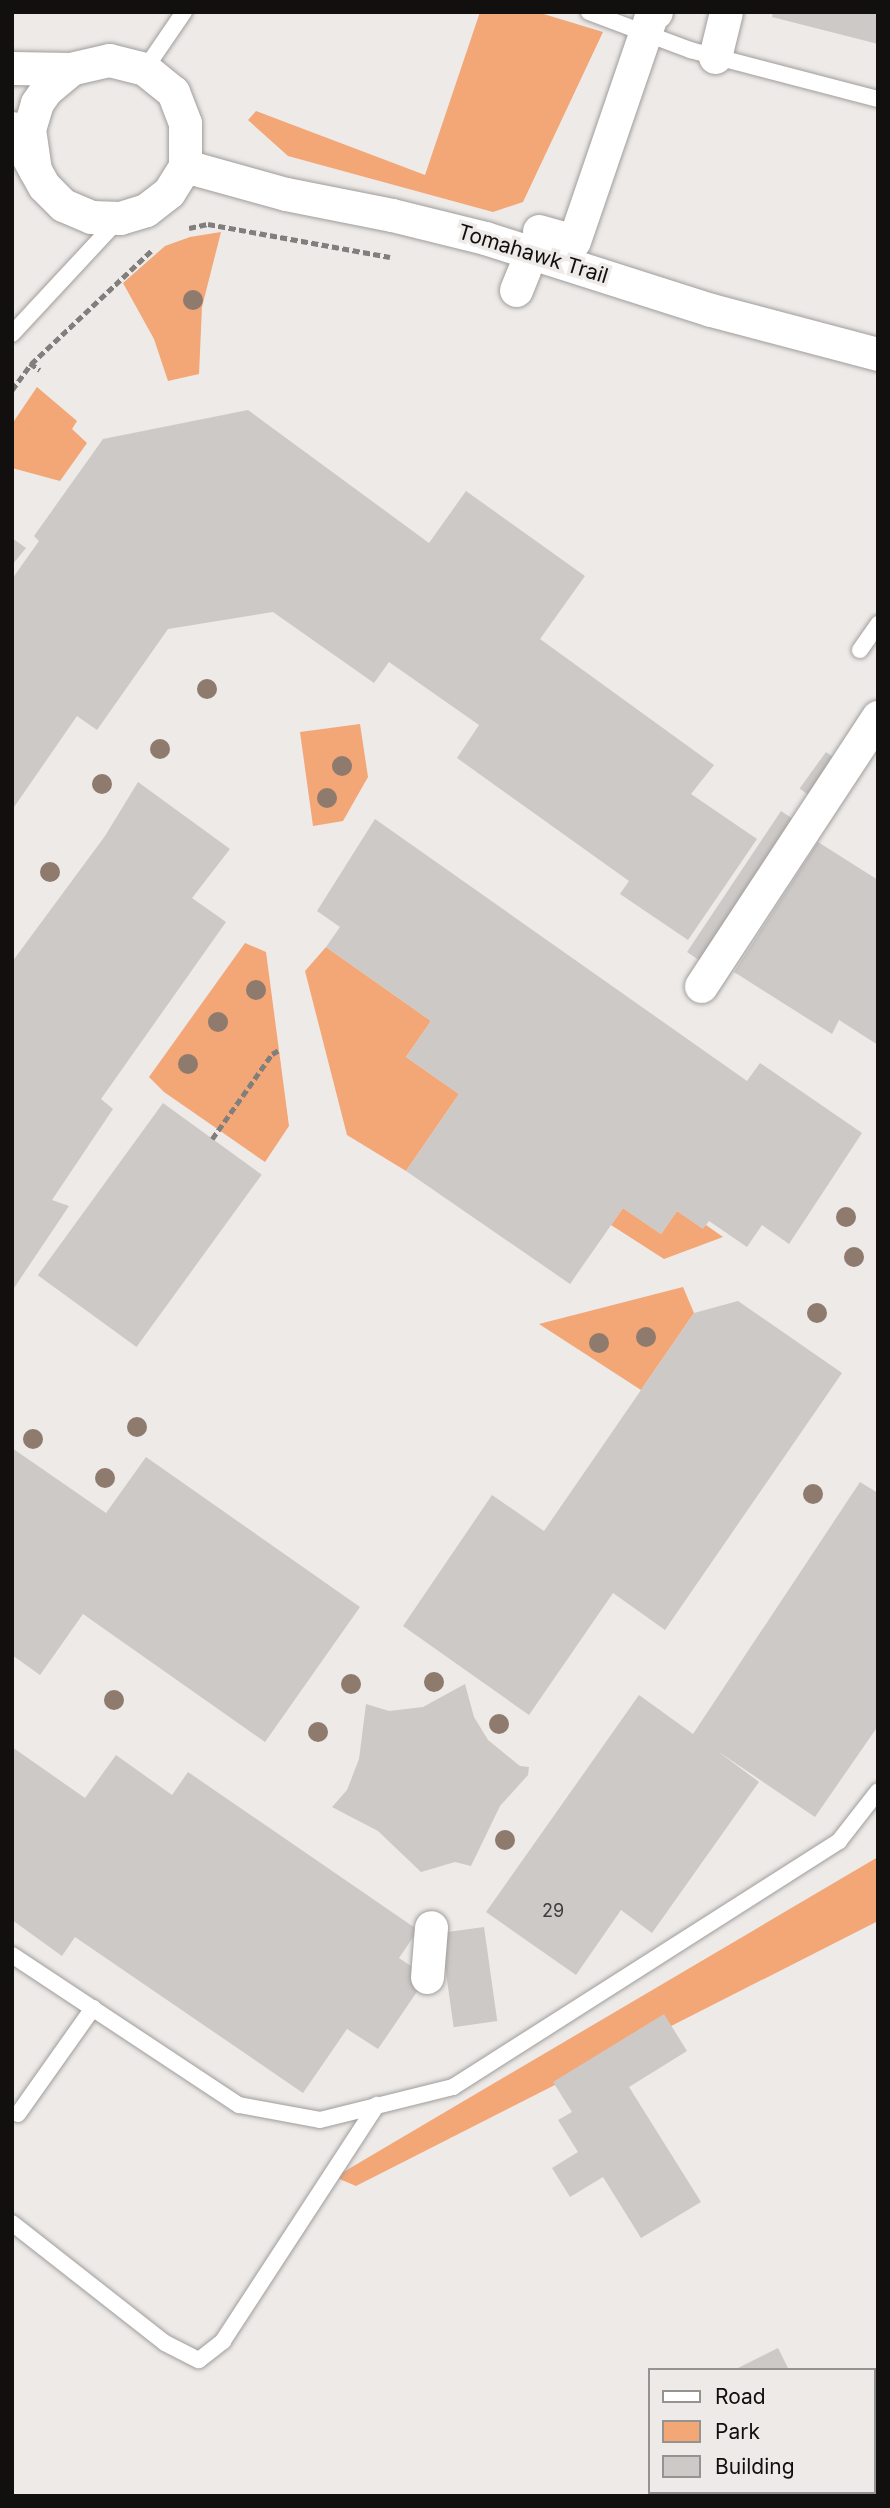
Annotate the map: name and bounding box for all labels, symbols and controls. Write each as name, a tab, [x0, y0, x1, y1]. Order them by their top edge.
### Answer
street label: Tomahawk Trail	[455, 219, 611, 289]
house number: 29	[542, 1900, 564, 1922]
legend	[648, 2368, 876, 2494]
text: Road	[715, 2384, 766, 2409]
text: Park	[715, 2419, 760, 2444]
text: Building	[715, 2454, 795, 2479]

